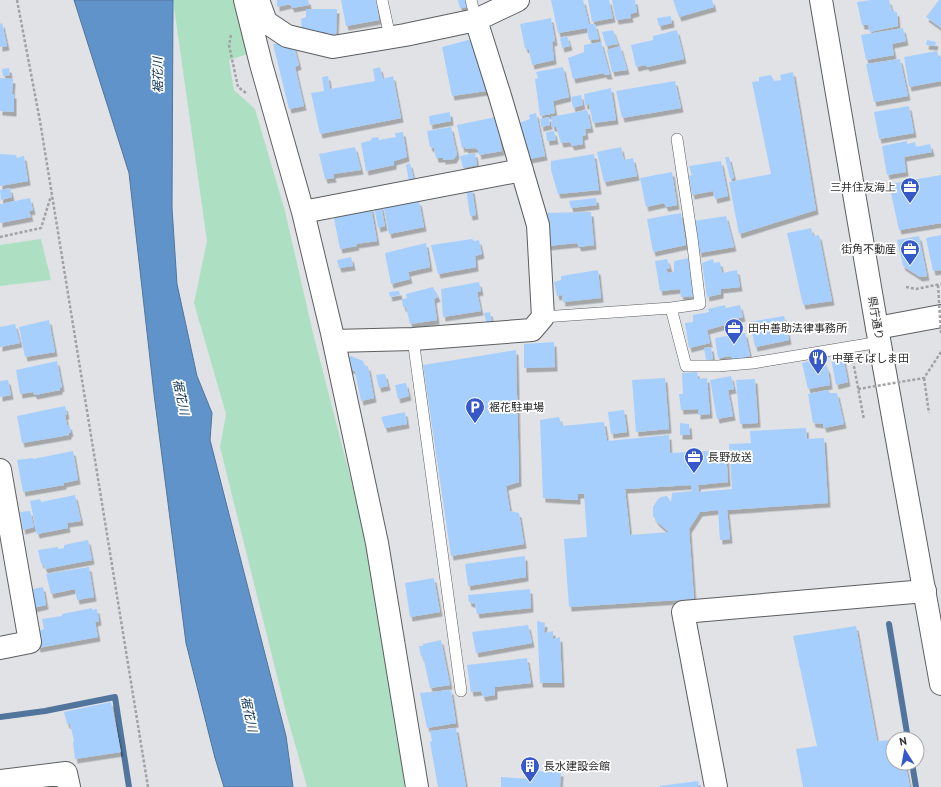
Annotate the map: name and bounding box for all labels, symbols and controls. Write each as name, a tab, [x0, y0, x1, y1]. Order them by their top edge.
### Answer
water label: 裾花川	[150, 55, 165, 93]
office icon: 三井住友海上	[899, 176, 921, 204]
place label: 三井住友海上	[830, 180, 896, 194]
office icon: 街角不動産	[899, 238, 921, 266]
place label: 街角不動産	[841, 242, 896, 256]
street label: 県庁通り	[865, 295, 887, 341]
office icon: 田中善助法律事務所	[723, 317, 745, 345]
place label: 田中善助法律事務所	[748, 321, 848, 335]
restaurant icon: 中華そばしま田	[807, 347, 829, 375]
place label: 中華そばしま田	[832, 351, 909, 365]
water label: 裾花川	[170, 378, 193, 418]
parking icon: 裾花駐車場	[464, 396, 486, 424]
place label: 裾花駐車場	[489, 400, 544, 414]
office icon: 長野放送	[683, 446, 705, 474]
place label: 長野放送	[708, 450, 752, 464]
water label: 裾花川	[238, 695, 261, 735]
north arrow	[885, 731, 925, 771]
text: N	[898, 734, 908, 749]
building icon: 長水建設会館	[519, 755, 541, 783]
place label: 長水建設会館	[544, 759, 610, 773]

